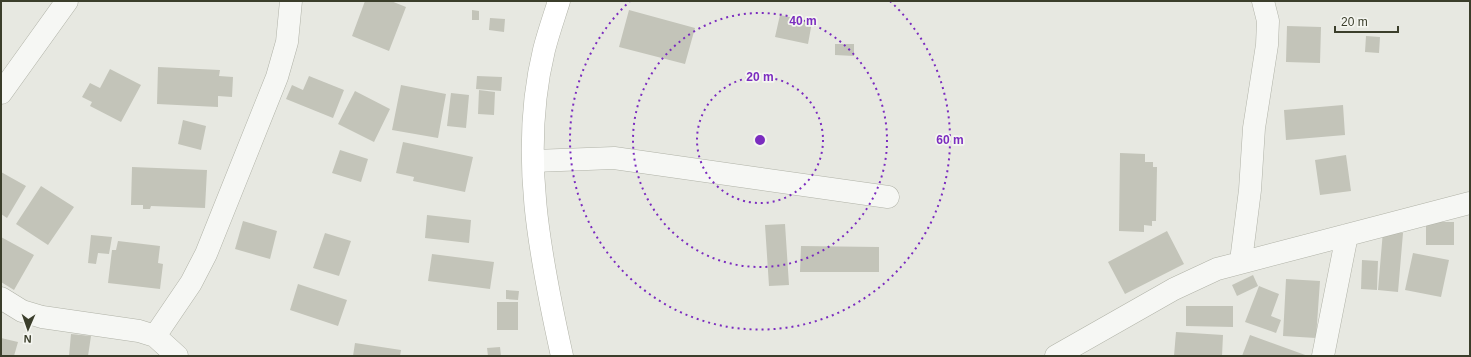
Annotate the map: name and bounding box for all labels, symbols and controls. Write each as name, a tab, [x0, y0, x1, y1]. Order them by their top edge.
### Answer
scale bar	[1335, 8, 1398, 34]
text: 40 m	[789, 14, 817, 28]
text: 20 m	[1341, 15, 1368, 29]
text: 20 m	[746, 70, 774, 84]
centre of rings	[753, 133, 767, 147]
text: 60 m	[936, 133, 964, 147]
north arrow	[8, 309, 48, 349]
text: N	[23, 333, 32, 345]

